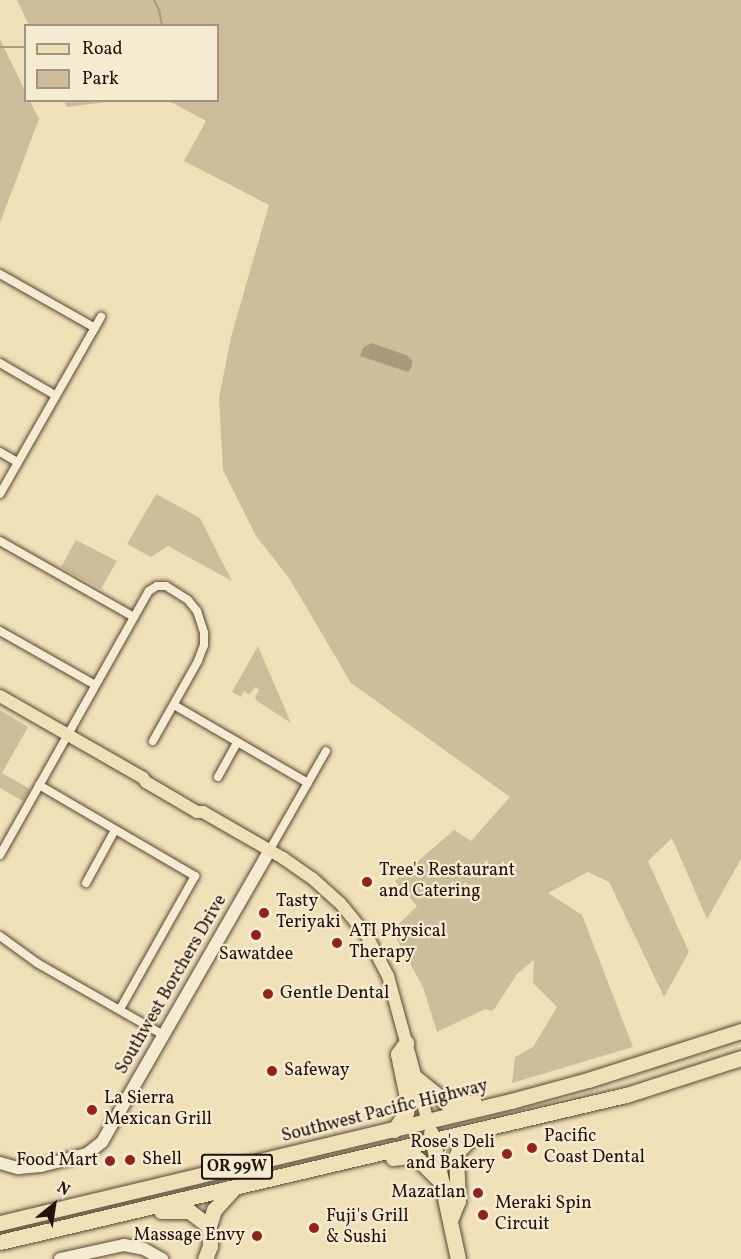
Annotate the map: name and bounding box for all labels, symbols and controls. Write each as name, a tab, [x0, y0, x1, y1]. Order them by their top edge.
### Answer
legend	[24, 24, 219, 102]
text: Road	[82, 37, 123, 62]
text: Park	[82, 67, 119, 92]
place label: Tree's Restaurant and Catering	[379, 861, 515, 904]
marker: Tree's Restaurant and Catering	[360, 875, 374, 889]
street label: Southwest Borchers Drive	[112, 891, 232, 1079]
place label: Tasty Teriyaki	[276, 892, 341, 934]
marker: Tasty Teriyaki	[257, 906, 271, 920]
place label: ATI Physical Therapy	[349, 922, 446, 964]
marker: Sawatdee	[249, 928, 263, 942]
marker: ATI Physical Therapy	[330, 936, 344, 950]
place label: Sawatdee	[219, 944, 293, 966]
place label: Gentle Dental	[280, 983, 389, 1005]
marker: Gentle Dental	[261, 987, 275, 1001]
place label: Safeway	[284, 1060, 350, 1082]
marker: Safeway	[265, 1064, 279, 1078]
street label: Southwest Pacific Highway	[280, 1076, 490, 1148]
place label: La Sierra Mexican Grill	[104, 1089, 212, 1132]
marker: La Sierra Mexican Grill	[85, 1103, 99, 1117]
place label: Pacific Coast Dental	[544, 1127, 645, 1170]
place label: Rose's Deli and Bakery	[406, 1133, 495, 1176]
marker: Pacific Coast Dental	[525, 1141, 539, 1155]
marker: Rose's Deli and Bakery	[500, 1147, 514, 1161]
place label: Shell	[142, 1149, 182, 1171]
place label: Food Mart	[16, 1150, 98, 1172]
marker: Shell	[123, 1153, 137, 1167]
marker: Food Mart	[103, 1154, 117, 1168]
road number: OR 99W	[200, 1154, 274, 1180]
north arrow	[24, 1175, 84, 1235]
text: N	[52, 1177, 74, 1202]
place label: Mazatlan	[391, 1182, 466, 1204]
marker: Mazatlan	[471, 1186, 485, 1200]
place label: Meraki Spin Circuit	[495, 1194, 592, 1236]
place label: Fuji's Grill & Sushi	[326, 1207, 409, 1250]
marker: Meraki Spin Circuit	[476, 1208, 490, 1222]
marker: Fuji's Grill & Sushi	[307, 1221, 321, 1235]
place label: Massage Envy	[133, 1225, 245, 1247]
marker: Massage Envy	[250, 1229, 264, 1243]

